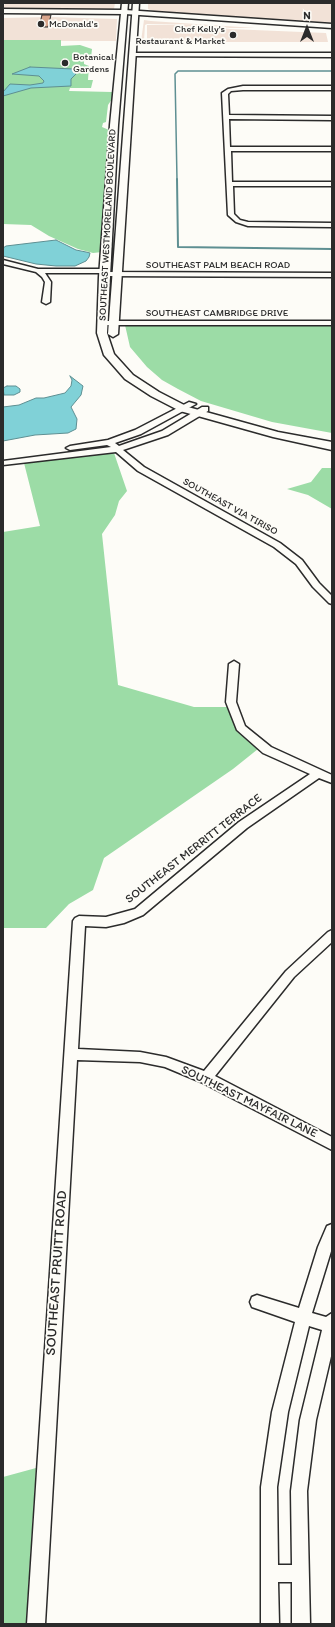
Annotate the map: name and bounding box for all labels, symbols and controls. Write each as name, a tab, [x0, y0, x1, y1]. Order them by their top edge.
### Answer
north arrow	[287, 8, 327, 48]
text: N	[303, 9, 311, 22]
place label: McDonald's	[49, 18, 98, 30]
marker: McDonald's	[36, 19, 46, 29]
place label: Chef Kelly's Restaurant & Market	[135, 23, 225, 46]
marker: Chef Kelly's Restaurant & Market	[228, 30, 238, 40]
place label: Botanical Gardens	[73, 51, 114, 74]
marker: Botanical Gardens	[60, 58, 70, 68]
street label: SOUTHEAST WESTMORELAND BOULEVARD	[97, 129, 119, 321]
street label: SOUTHEAST PALM BEACH ROAD	[146, 259, 290, 271]
street label: SOUTHEAST CAMBRIDGE DRIVE	[146, 307, 288, 319]
street label: SOUTHEAST VIA TIRISO	[180, 476, 280, 538]
street label: SOUTHEAST MERRITT TERRACE	[123, 791, 265, 907]
street label: SOUTHEAST MAYFAIR LANE	[179, 1063, 319, 1141]
street label: SOUTHEAST PRUITT ROAD	[43, 1190, 71, 1356]

